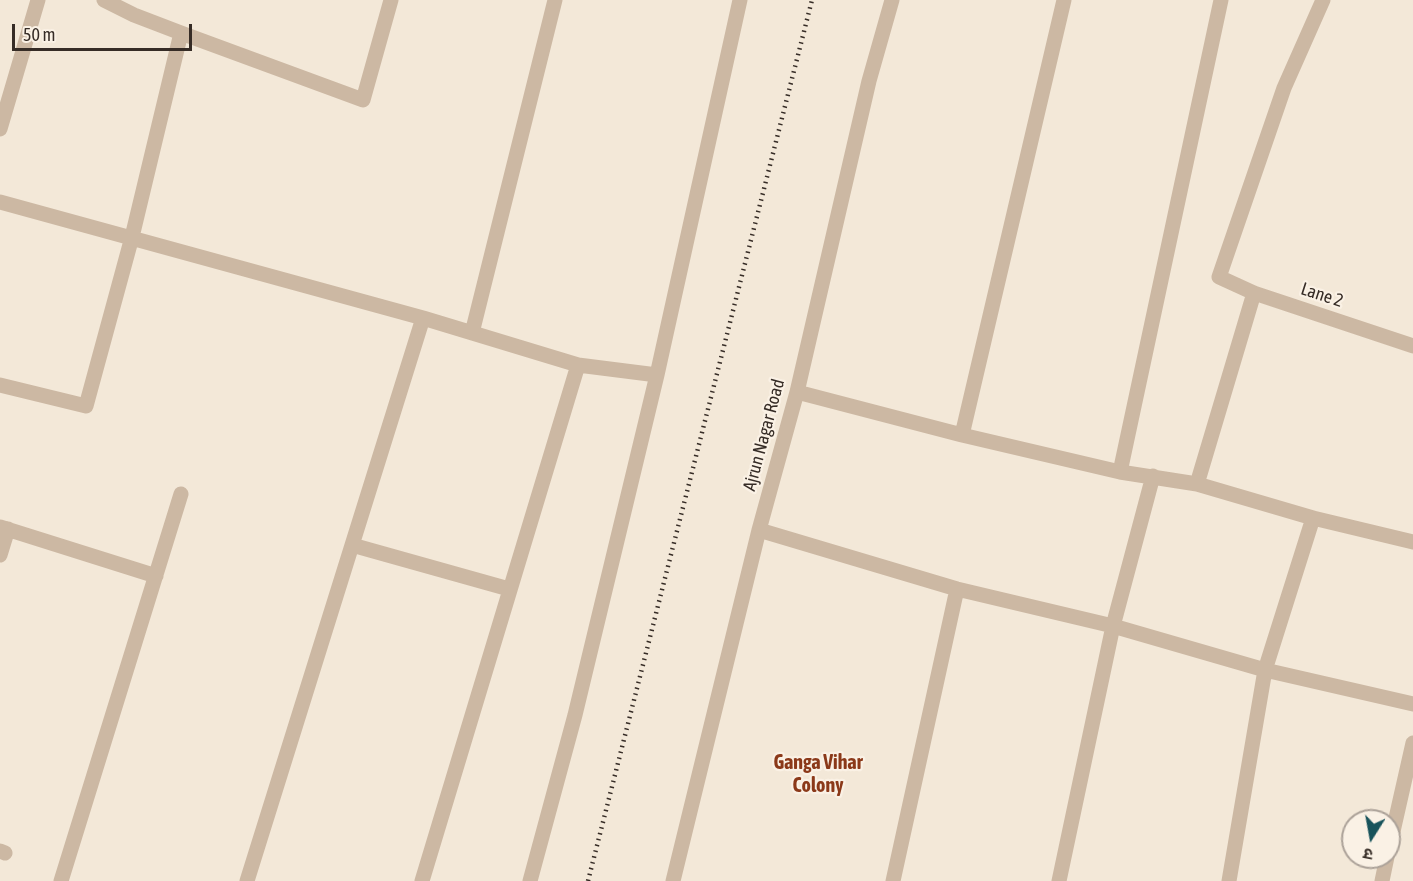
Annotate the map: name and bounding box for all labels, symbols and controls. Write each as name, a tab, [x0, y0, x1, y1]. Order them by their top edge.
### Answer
scale bar	[15, 12, 195, 50]
text: 50 m	[23, 24, 55, 45]
street label: Lane 2	[1298, 278, 1346, 312]
street label: Ajrun Nagar Road	[739, 377, 789, 493]
district label: Ganga Vihar Colony	[773, 751, 863, 798]
north arrow	[1341, 809, 1401, 869]
text: उ	[1362, 845, 1374, 864]

